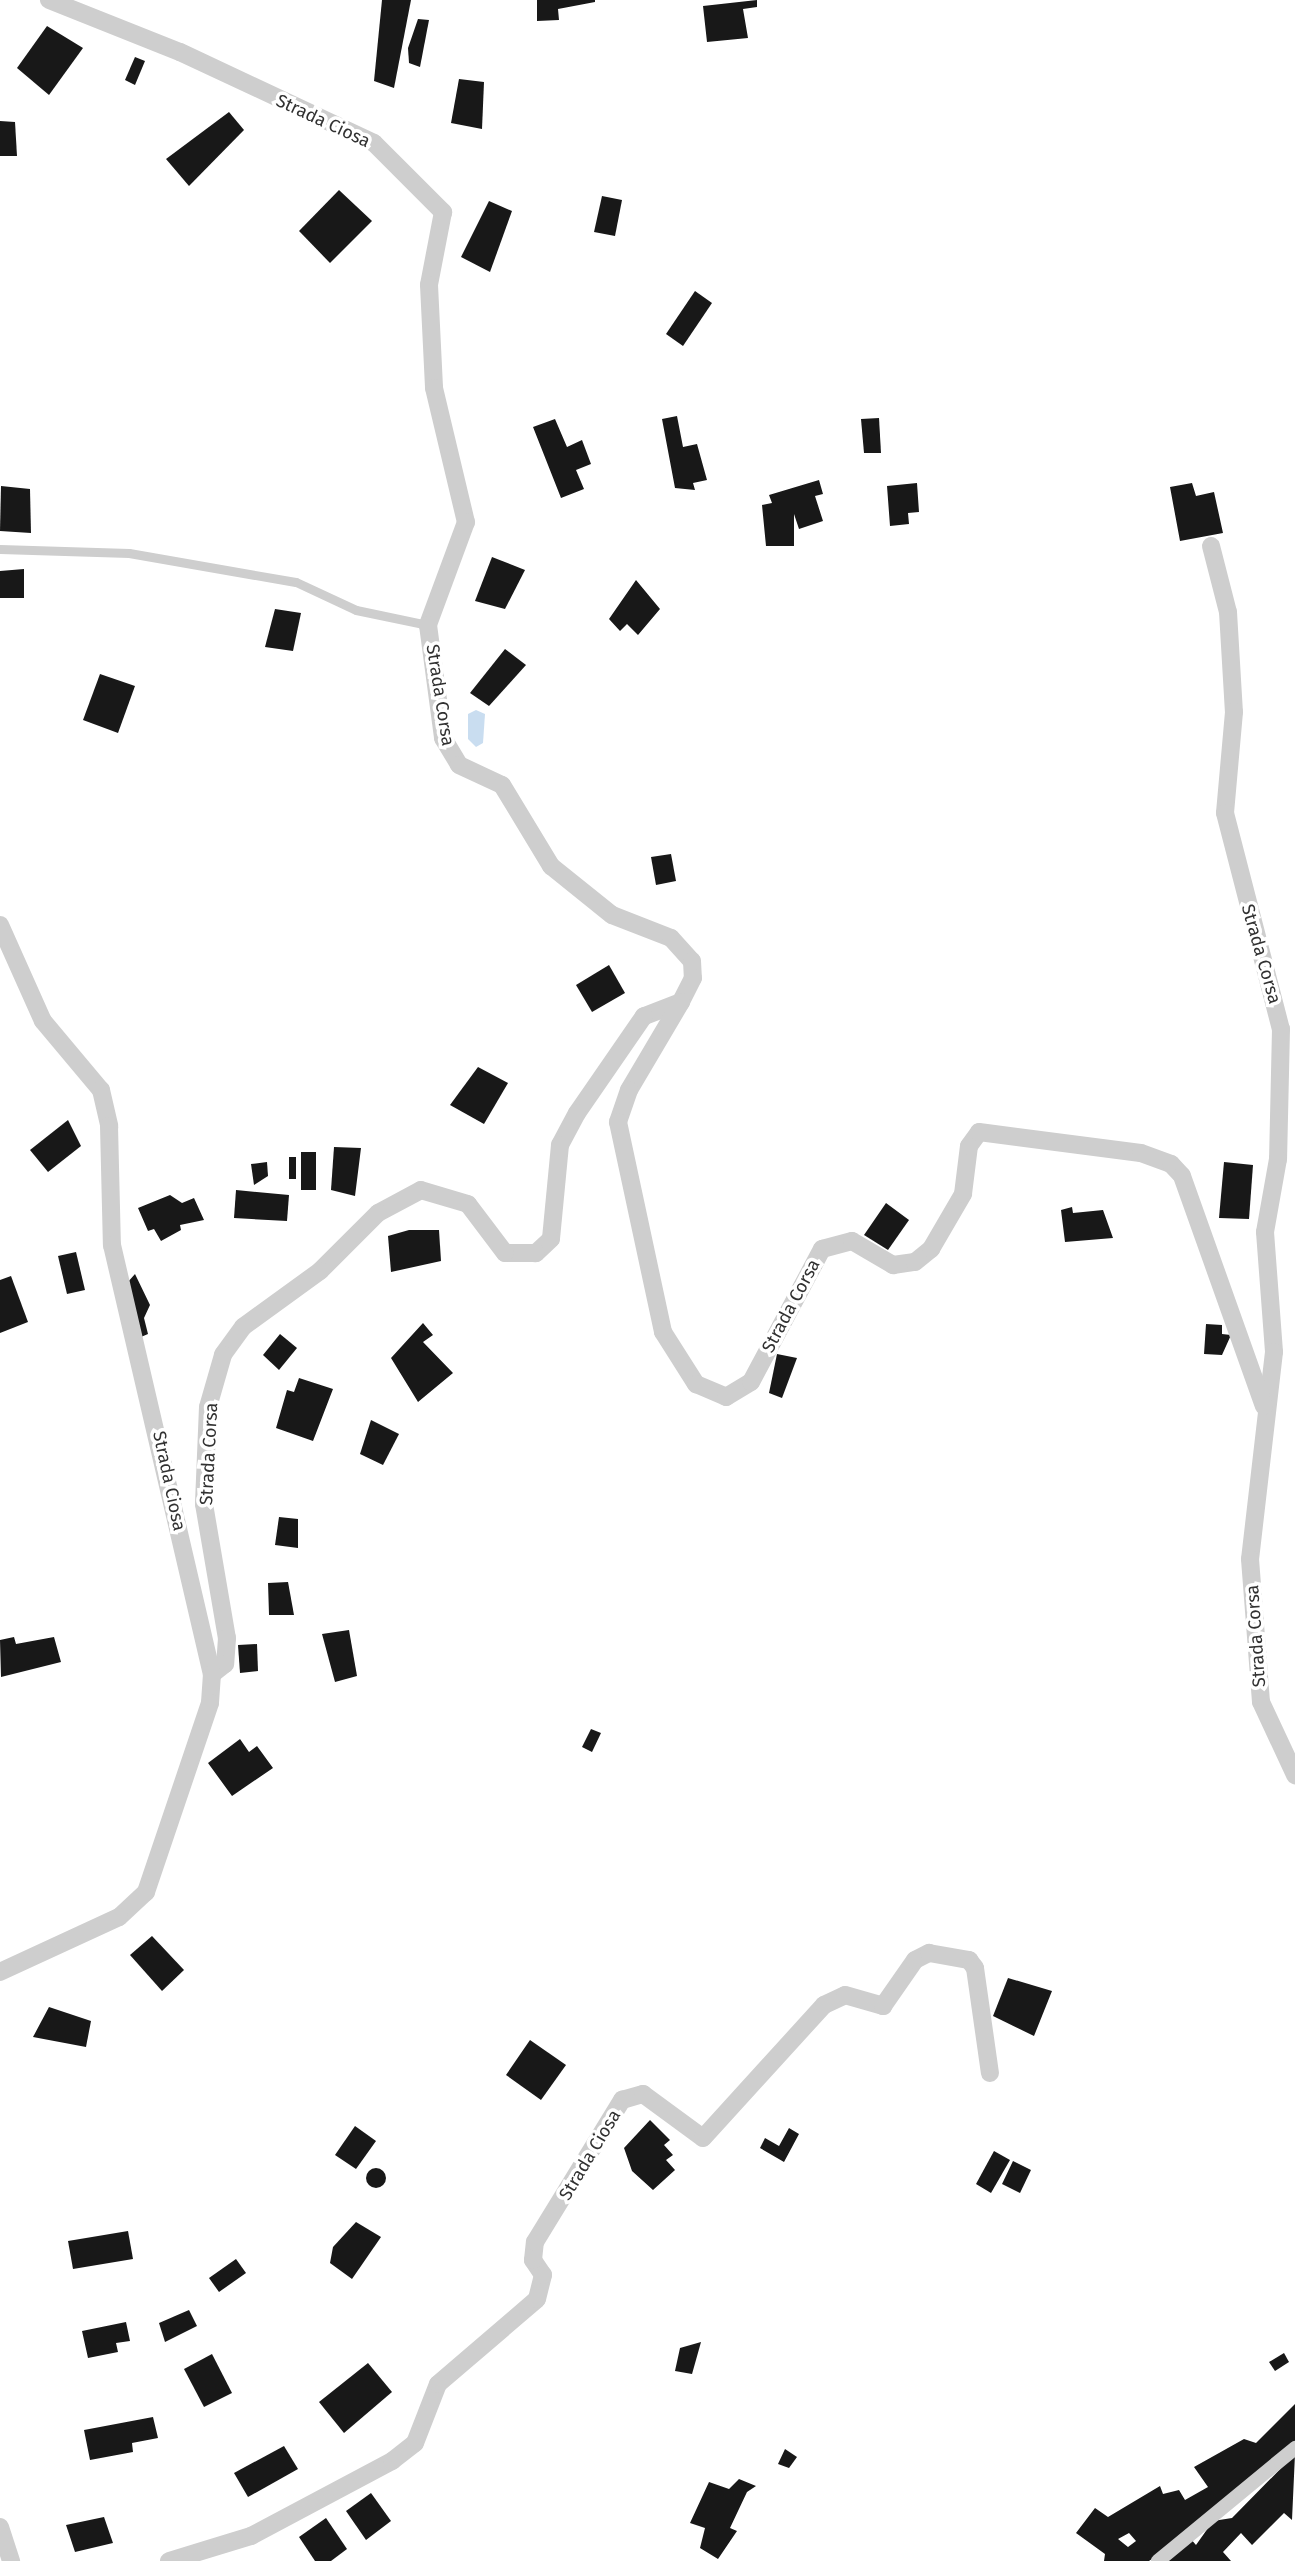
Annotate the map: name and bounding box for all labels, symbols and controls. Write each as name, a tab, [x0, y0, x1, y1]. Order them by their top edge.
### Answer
street label: Strada Ciosa	[272, 90, 374, 152]
street label: Strada Corsa	[421, 643, 459, 747]
street label: Strada Corsa	[1236, 902, 1286, 1006]
street label: Strada Corsa	[757, 1256, 825, 1356]
street label: Strada Corsa	[196, 1402, 222, 1506]
street label: Strada Ciosa	[148, 1429, 190, 1533]
street label: Strada Corsa	[1242, 1584, 1270, 1688]
street label: Strada Ciosa	[555, 2106, 625, 2204]

